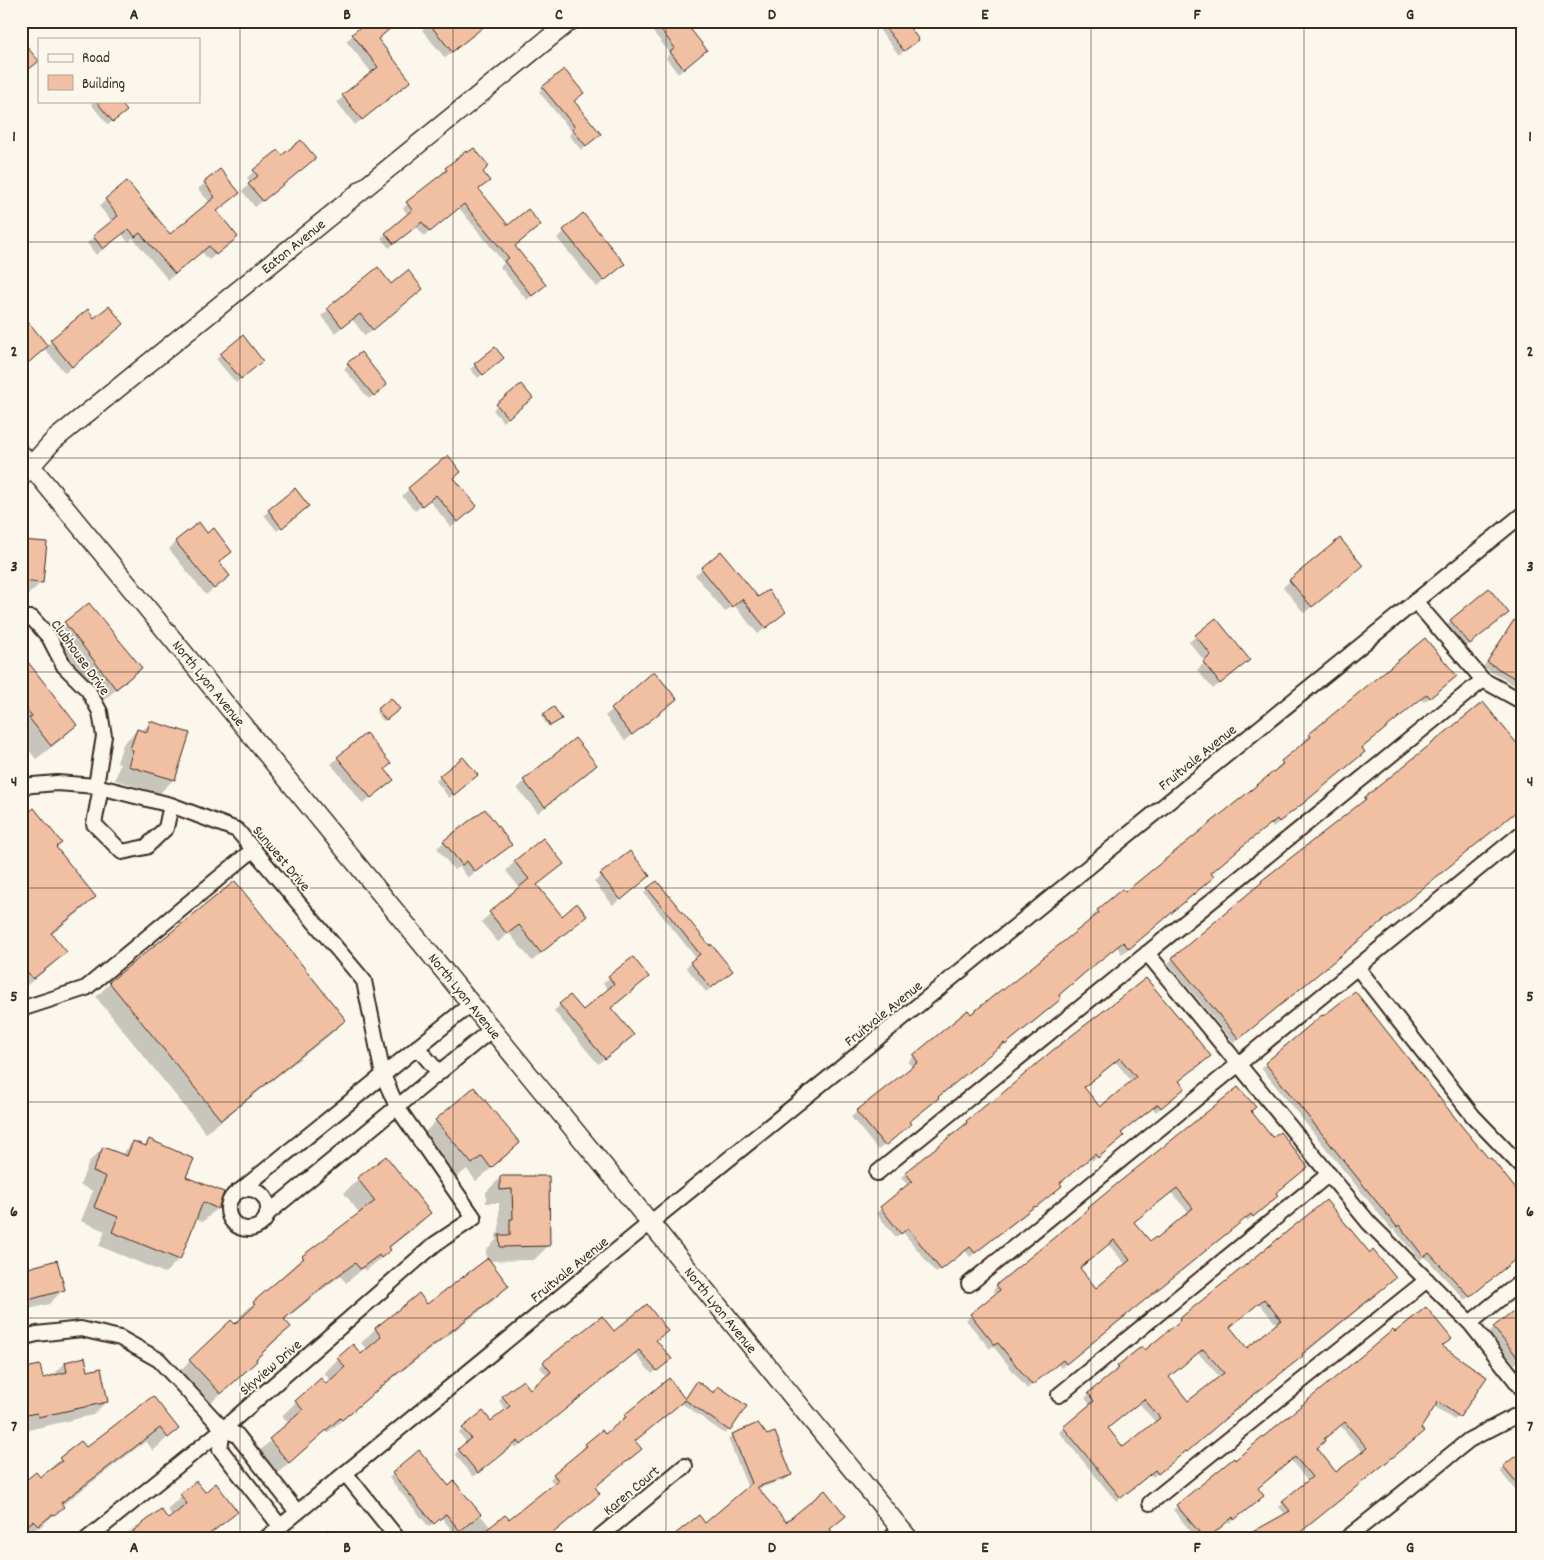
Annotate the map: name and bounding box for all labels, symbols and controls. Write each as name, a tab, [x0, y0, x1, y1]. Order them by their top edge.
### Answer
text: A	[130, 4, 139, 27]
text: B	[343, 4, 351, 27]
text: C	[555, 4, 563, 27]
text: D	[768, 4, 777, 27]
text: E	[981, 4, 989, 27]
text: F	[1193, 4, 1201, 27]
text: G	[1406, 4, 1414, 27]
legend	[38, 38, 200, 102]
text: Road	[82, 48, 110, 70]
text: Building	[82, 74, 125, 96]
text: 1	[12, 126, 16, 149]
text: 1	[1528, 126, 1532, 149]
street label: Eaton Avenue	[257, 214, 332, 280]
text: 2	[11, 341, 18, 364]
text: 2	[1527, 341, 1534, 364]
text: 3	[10, 556, 18, 579]
text: 3	[1526, 556, 1534, 579]
street label: Clubhouse Drive	[44, 616, 115, 701]
street label: North Lyon Avenue	[166, 636, 250, 733]
street label: Fruitvale Avenue	[1154, 720, 1242, 797]
text: 4	[11, 771, 17, 794]
text: 4	[1527, 771, 1533, 794]
street label: Sunwest Drive	[246, 821, 315, 897]
street label: North Lyon Avenue	[422, 949, 506, 1046]
street label: Fruitvale Avenue	[840, 976, 928, 1053]
text: 5	[10, 986, 18, 1009]
text: 5	[1526, 986, 1534, 1009]
text: 6	[10, 1201, 18, 1224]
text: 6	[1526, 1201, 1534, 1224]
street label: Fruitvale Avenue	[526, 1232, 614, 1309]
street label: North Lyon Avenue	[678, 1263, 762, 1360]
street label: Skyview Drive	[235, 1335, 308, 1402]
text: 7	[11, 1416, 17, 1439]
text: 7	[1527, 1416, 1533, 1439]
street label: Karen Court	[599, 1461, 666, 1522]
text: A	[130, 1537, 139, 1560]
text: B	[343, 1537, 351, 1560]
text: C	[555, 1537, 563, 1560]
text: D	[768, 1537, 777, 1560]
text: E	[981, 1537, 989, 1560]
text: F	[1193, 1537, 1201, 1560]
text: G	[1406, 1537, 1414, 1560]

